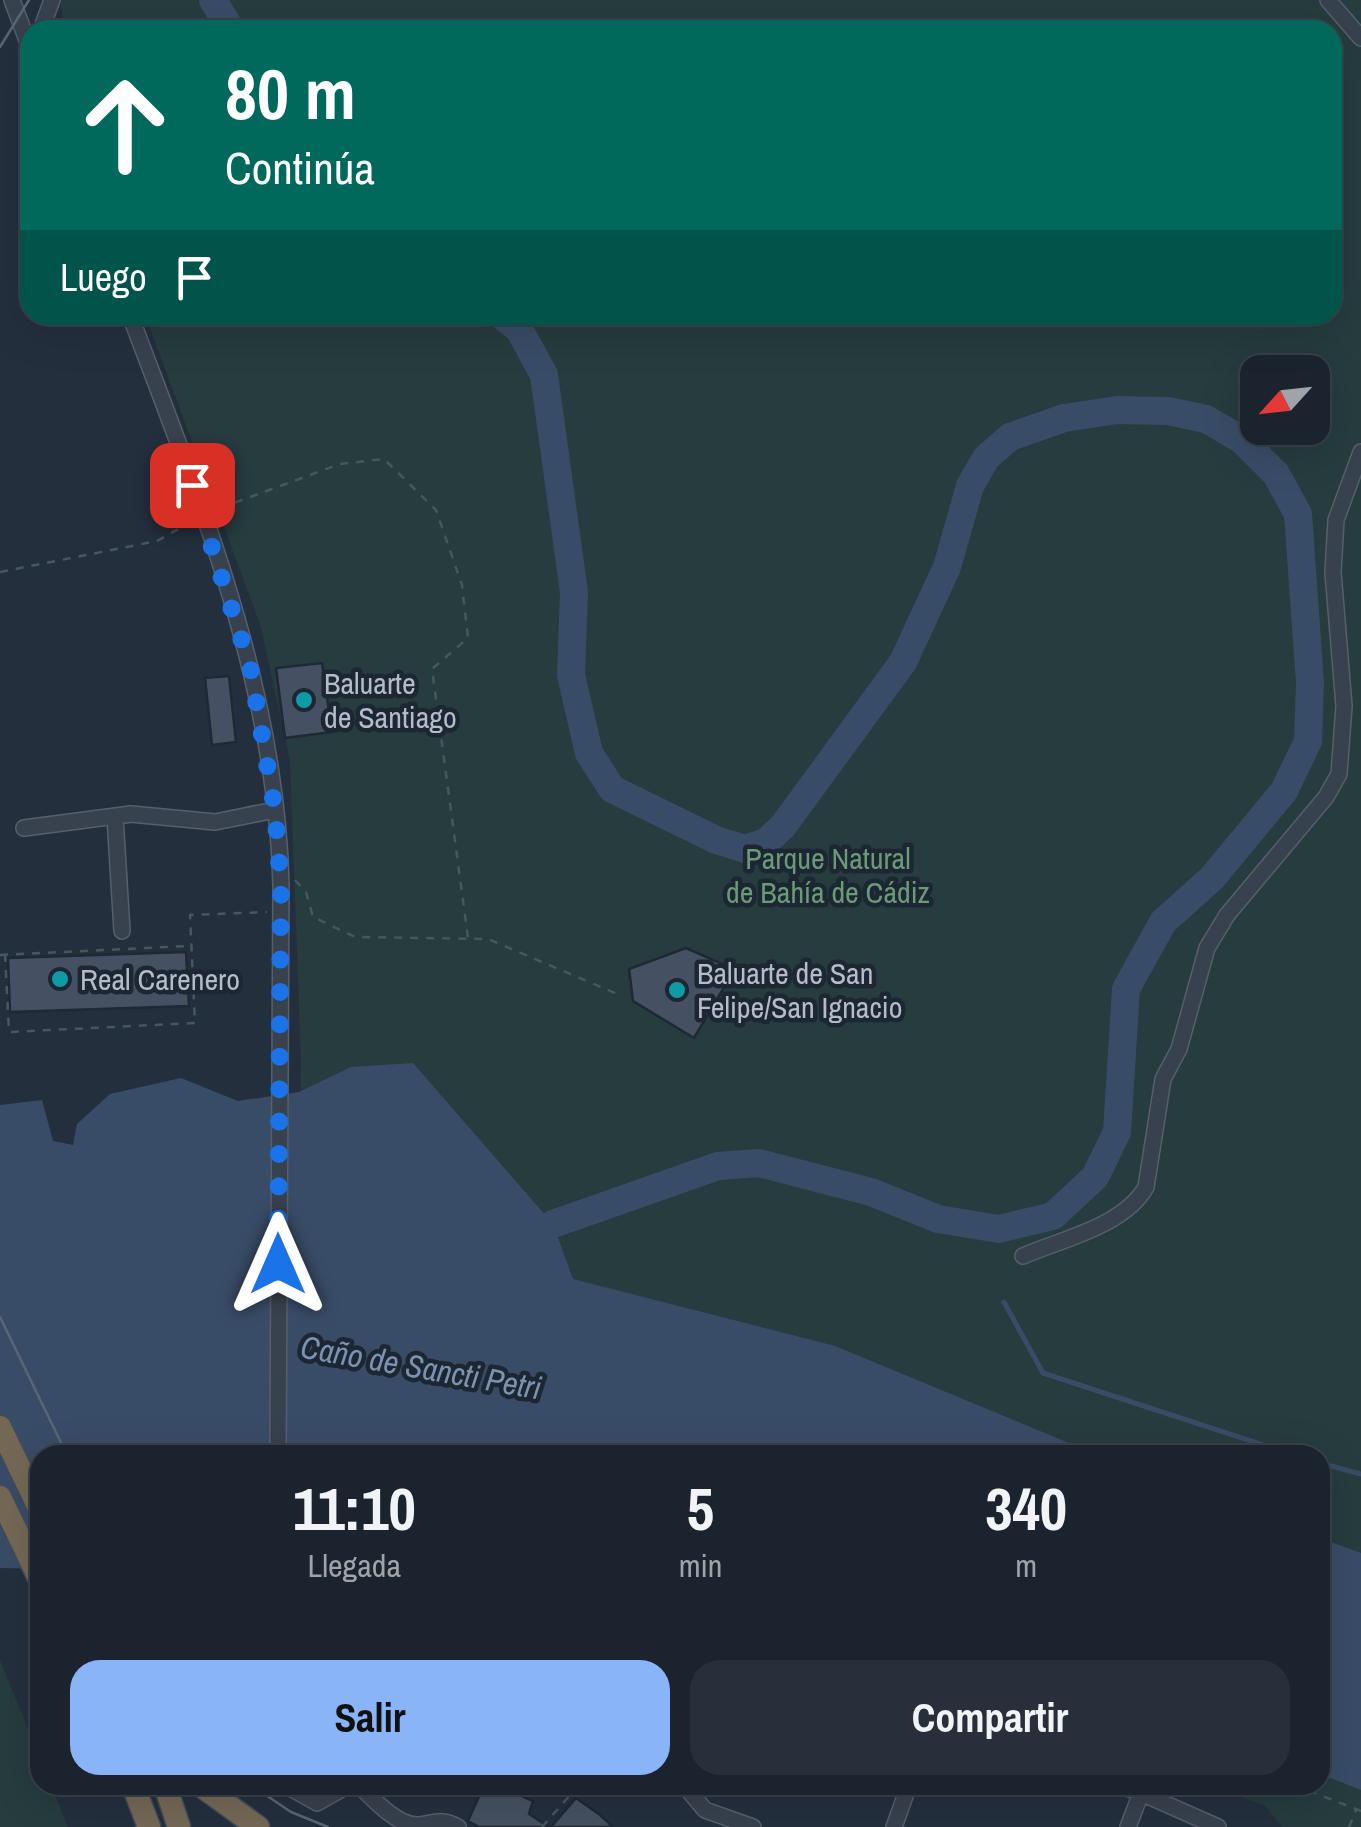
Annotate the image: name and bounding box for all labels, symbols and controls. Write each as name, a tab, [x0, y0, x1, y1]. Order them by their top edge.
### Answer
text: 80 m	[225, 47, 356, 141]
icon: ahead	[60, 60, 190, 190]
text: Continúa	[225, 137, 375, 198]
icon: arrive	[167, 250, 222, 305]
text: Luego	[60, 252, 147, 303]
north arrow	[1240, 355, 1330, 445]
map controls	[1240, 355, 1330, 445]
pin	[150, 443, 235, 528]
icon: arrive	[165, 458, 220, 513]
place label: Baluarte de Santiago	[324, 663, 457, 737]
marker: Baluarte de Santiago	[293, 689, 315, 711]
park label: Parque Natural de Bahía de Cádiz	[726, 838, 930, 912]
place label: Baluarte de San Felipe/San Ignacio	[697, 953, 902, 1027]
place label: Real Carenero	[80, 959, 240, 999]
marker: Real Carenero	[49, 968, 71, 990]
marker: Baluarte de San Felipe/San Ignacio	[666, 979, 688, 1001]
position arrow	[226, 1212, 330, 1316]
water label: Caño de Sancti Petri	[297, 1325, 545, 1409]
text: 11:10	[293, 1468, 416, 1549]
text: 5	[687, 1468, 714, 1549]
text: 340	[985, 1468, 1067, 1549]
text: Llegada	[308, 1544, 401, 1587]
text: min	[679, 1544, 722, 1587]
text: m	[1015, 1544, 1037, 1587]
button: Salir	[70, 1660, 670, 1775]
button: Compartir	[690, 1660, 1290, 1775]

